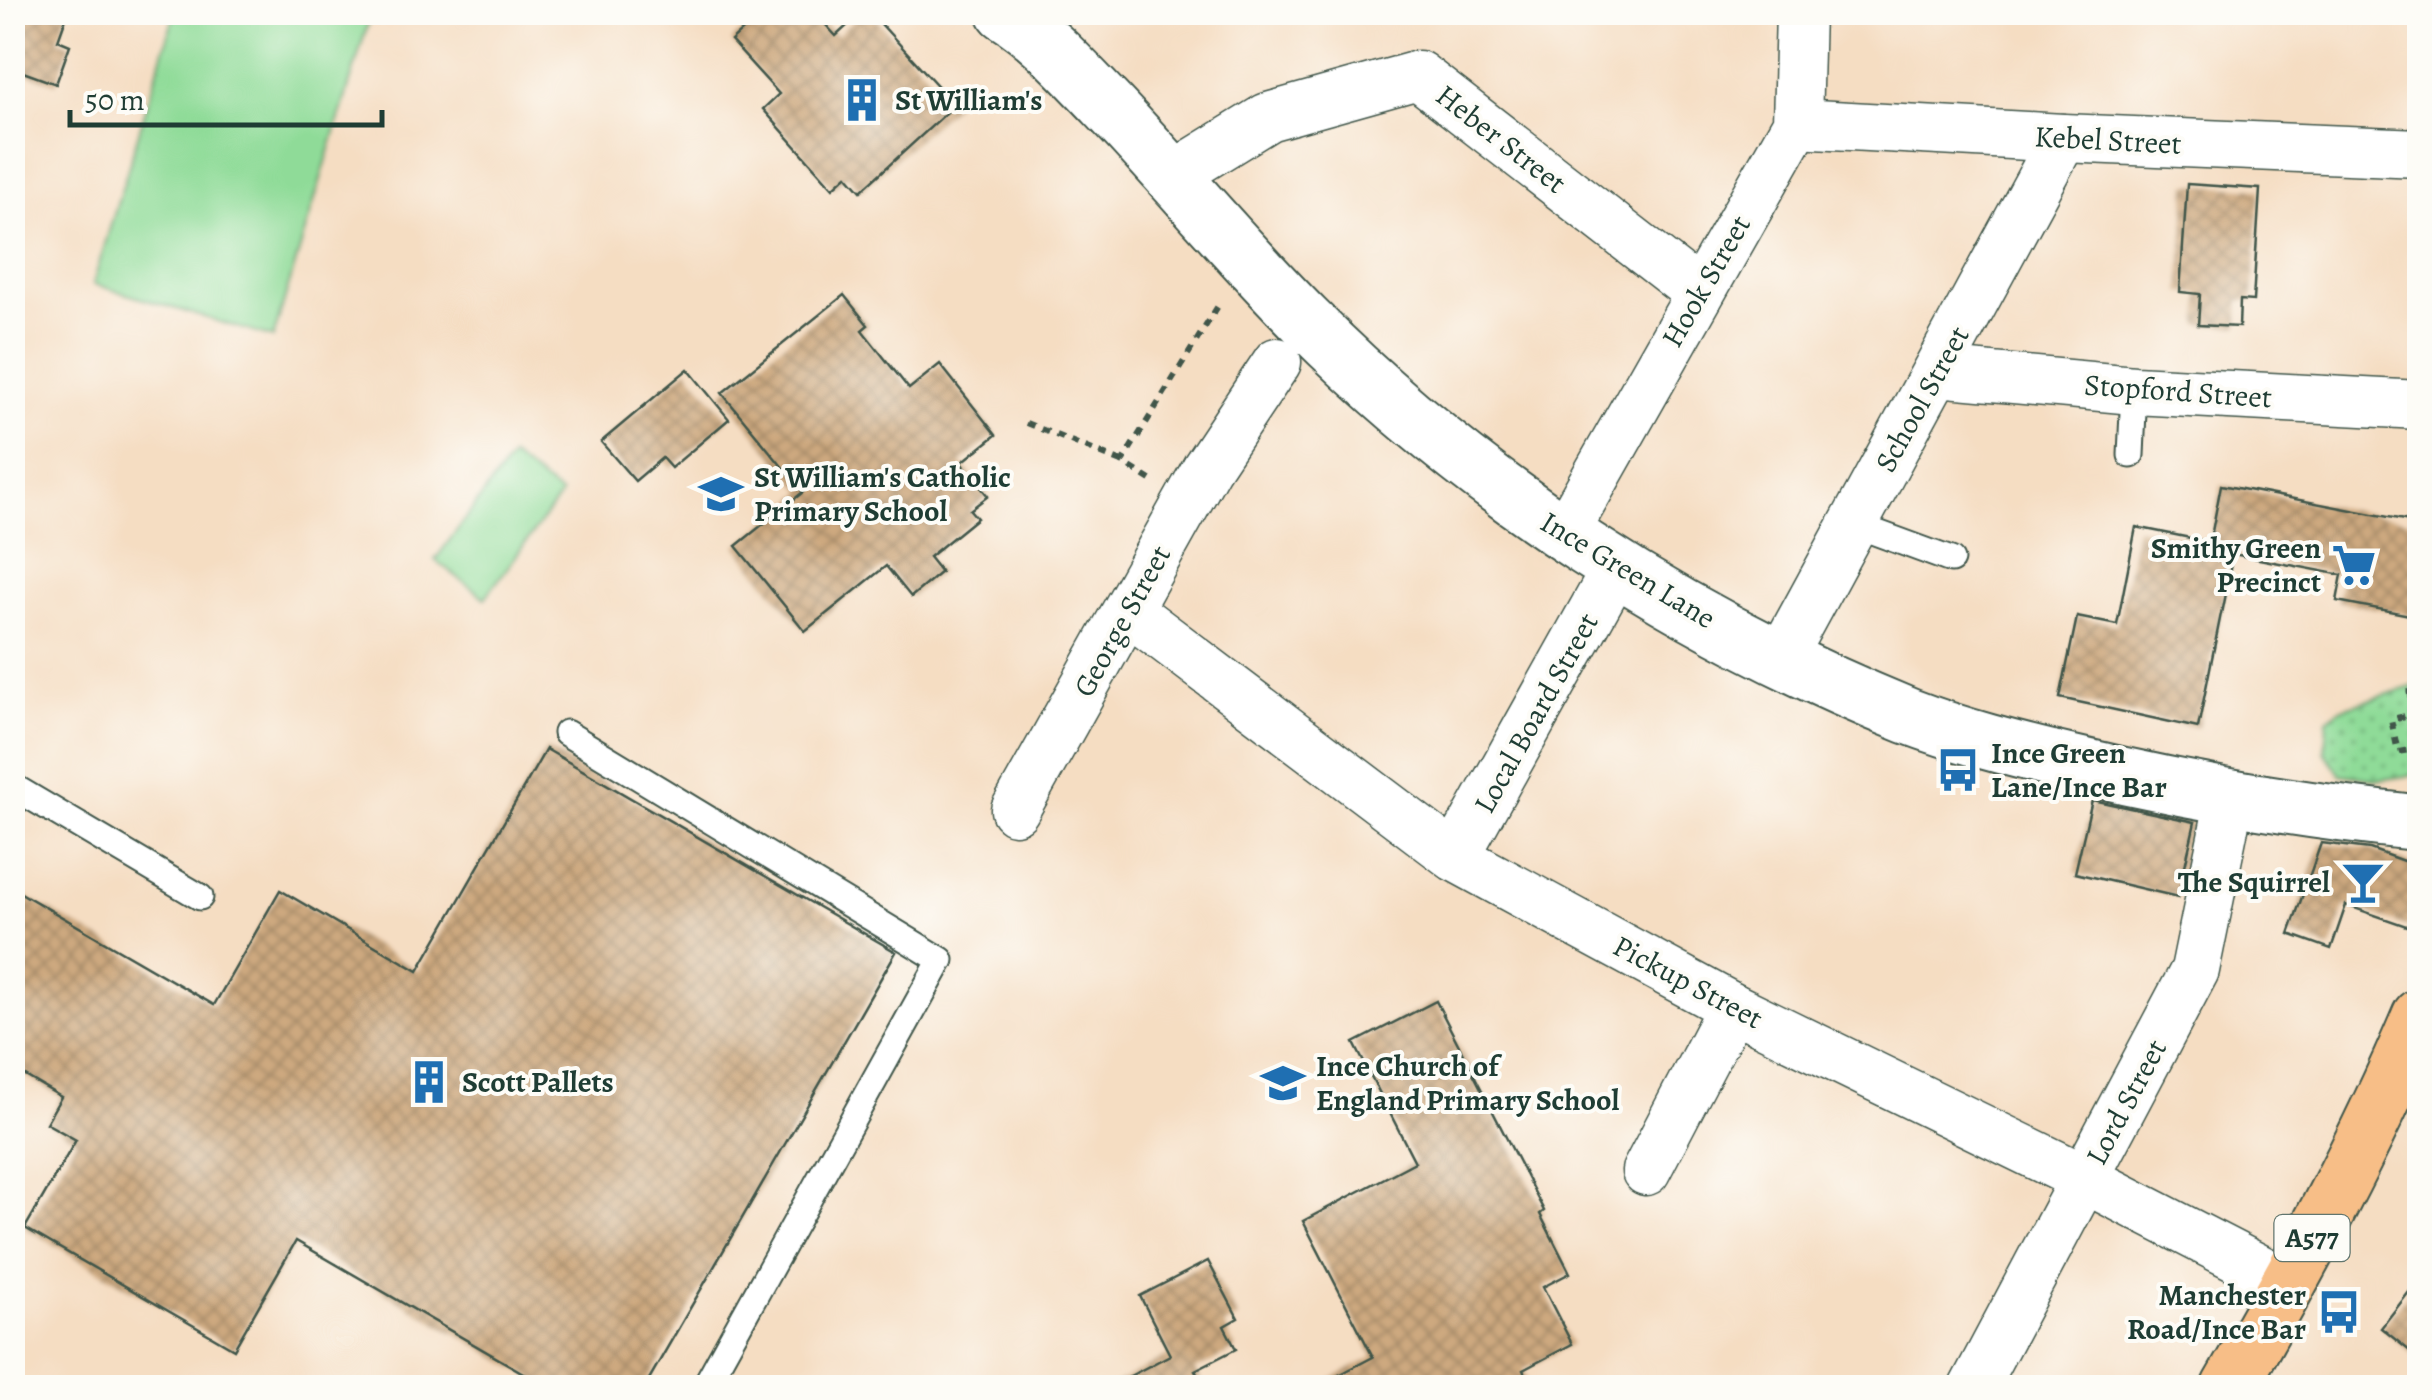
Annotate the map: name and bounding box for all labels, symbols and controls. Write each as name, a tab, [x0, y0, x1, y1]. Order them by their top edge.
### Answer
scale bar	[70, 65, 382, 127]
street label: Heber Street	[1427, 75, 1575, 203]
building icon: St William's	[838, 76, 886, 124]
text: 50 m	[85, 80, 145, 120]
place label: St William's	[895, 80, 1042, 120]
street label: Kebel Street	[2034, 116, 2183, 164]
street label: Hook Street	[1652, 207, 1760, 354]
street label: School Street	[1865, 319, 1979, 479]
street label: Stopford Street	[2083, 364, 2273, 418]
place label: St William's Catholic Primary School	[754, 457, 1011, 531]
school or university icon: St William's Catholic Primary School	[697, 470, 745, 518]
street label: Ince Green Lane	[1533, 502, 1723, 638]
place label: Smithy Green Precinct	[2151, 528, 2321, 602]
street label: George Street	[1064, 538, 1180, 704]
supermarket icon: Smithy Green Precinct	[2330, 541, 2378, 589]
street label: Local Board Street	[1464, 606, 1608, 820]
place label: Ince Green Lane/Ince Bar	[1991, 733, 2167, 807]
bus stop icon: Ince Green Lane/Ince Bar	[1934, 746, 1982, 794]
bar icon: The Squirrel	[2339, 858, 2387, 906]
place label: The Squirrel	[2178, 862, 2330, 902]
street label: Pickup Street	[1606, 926, 1770, 1038]
street label: Lord Street	[2076, 1032, 2176, 1172]
place label: Ince Church of England Primary School	[1316, 1046, 1620, 1120]
building icon: Scott Pallets	[405, 1058, 453, 1106]
school or university icon: Ince Church of England Primary School	[1259, 1059, 1307, 1107]
place label: Scott Pallets	[462, 1062, 614, 1102]
road number: A577	[2274, 1215, 2350, 1261]
place label: Manchester Road/Ince Bar	[2127, 1275, 2306, 1349]
bus stop icon: Manchester Road/Ince Bar	[2315, 1288, 2363, 1336]

